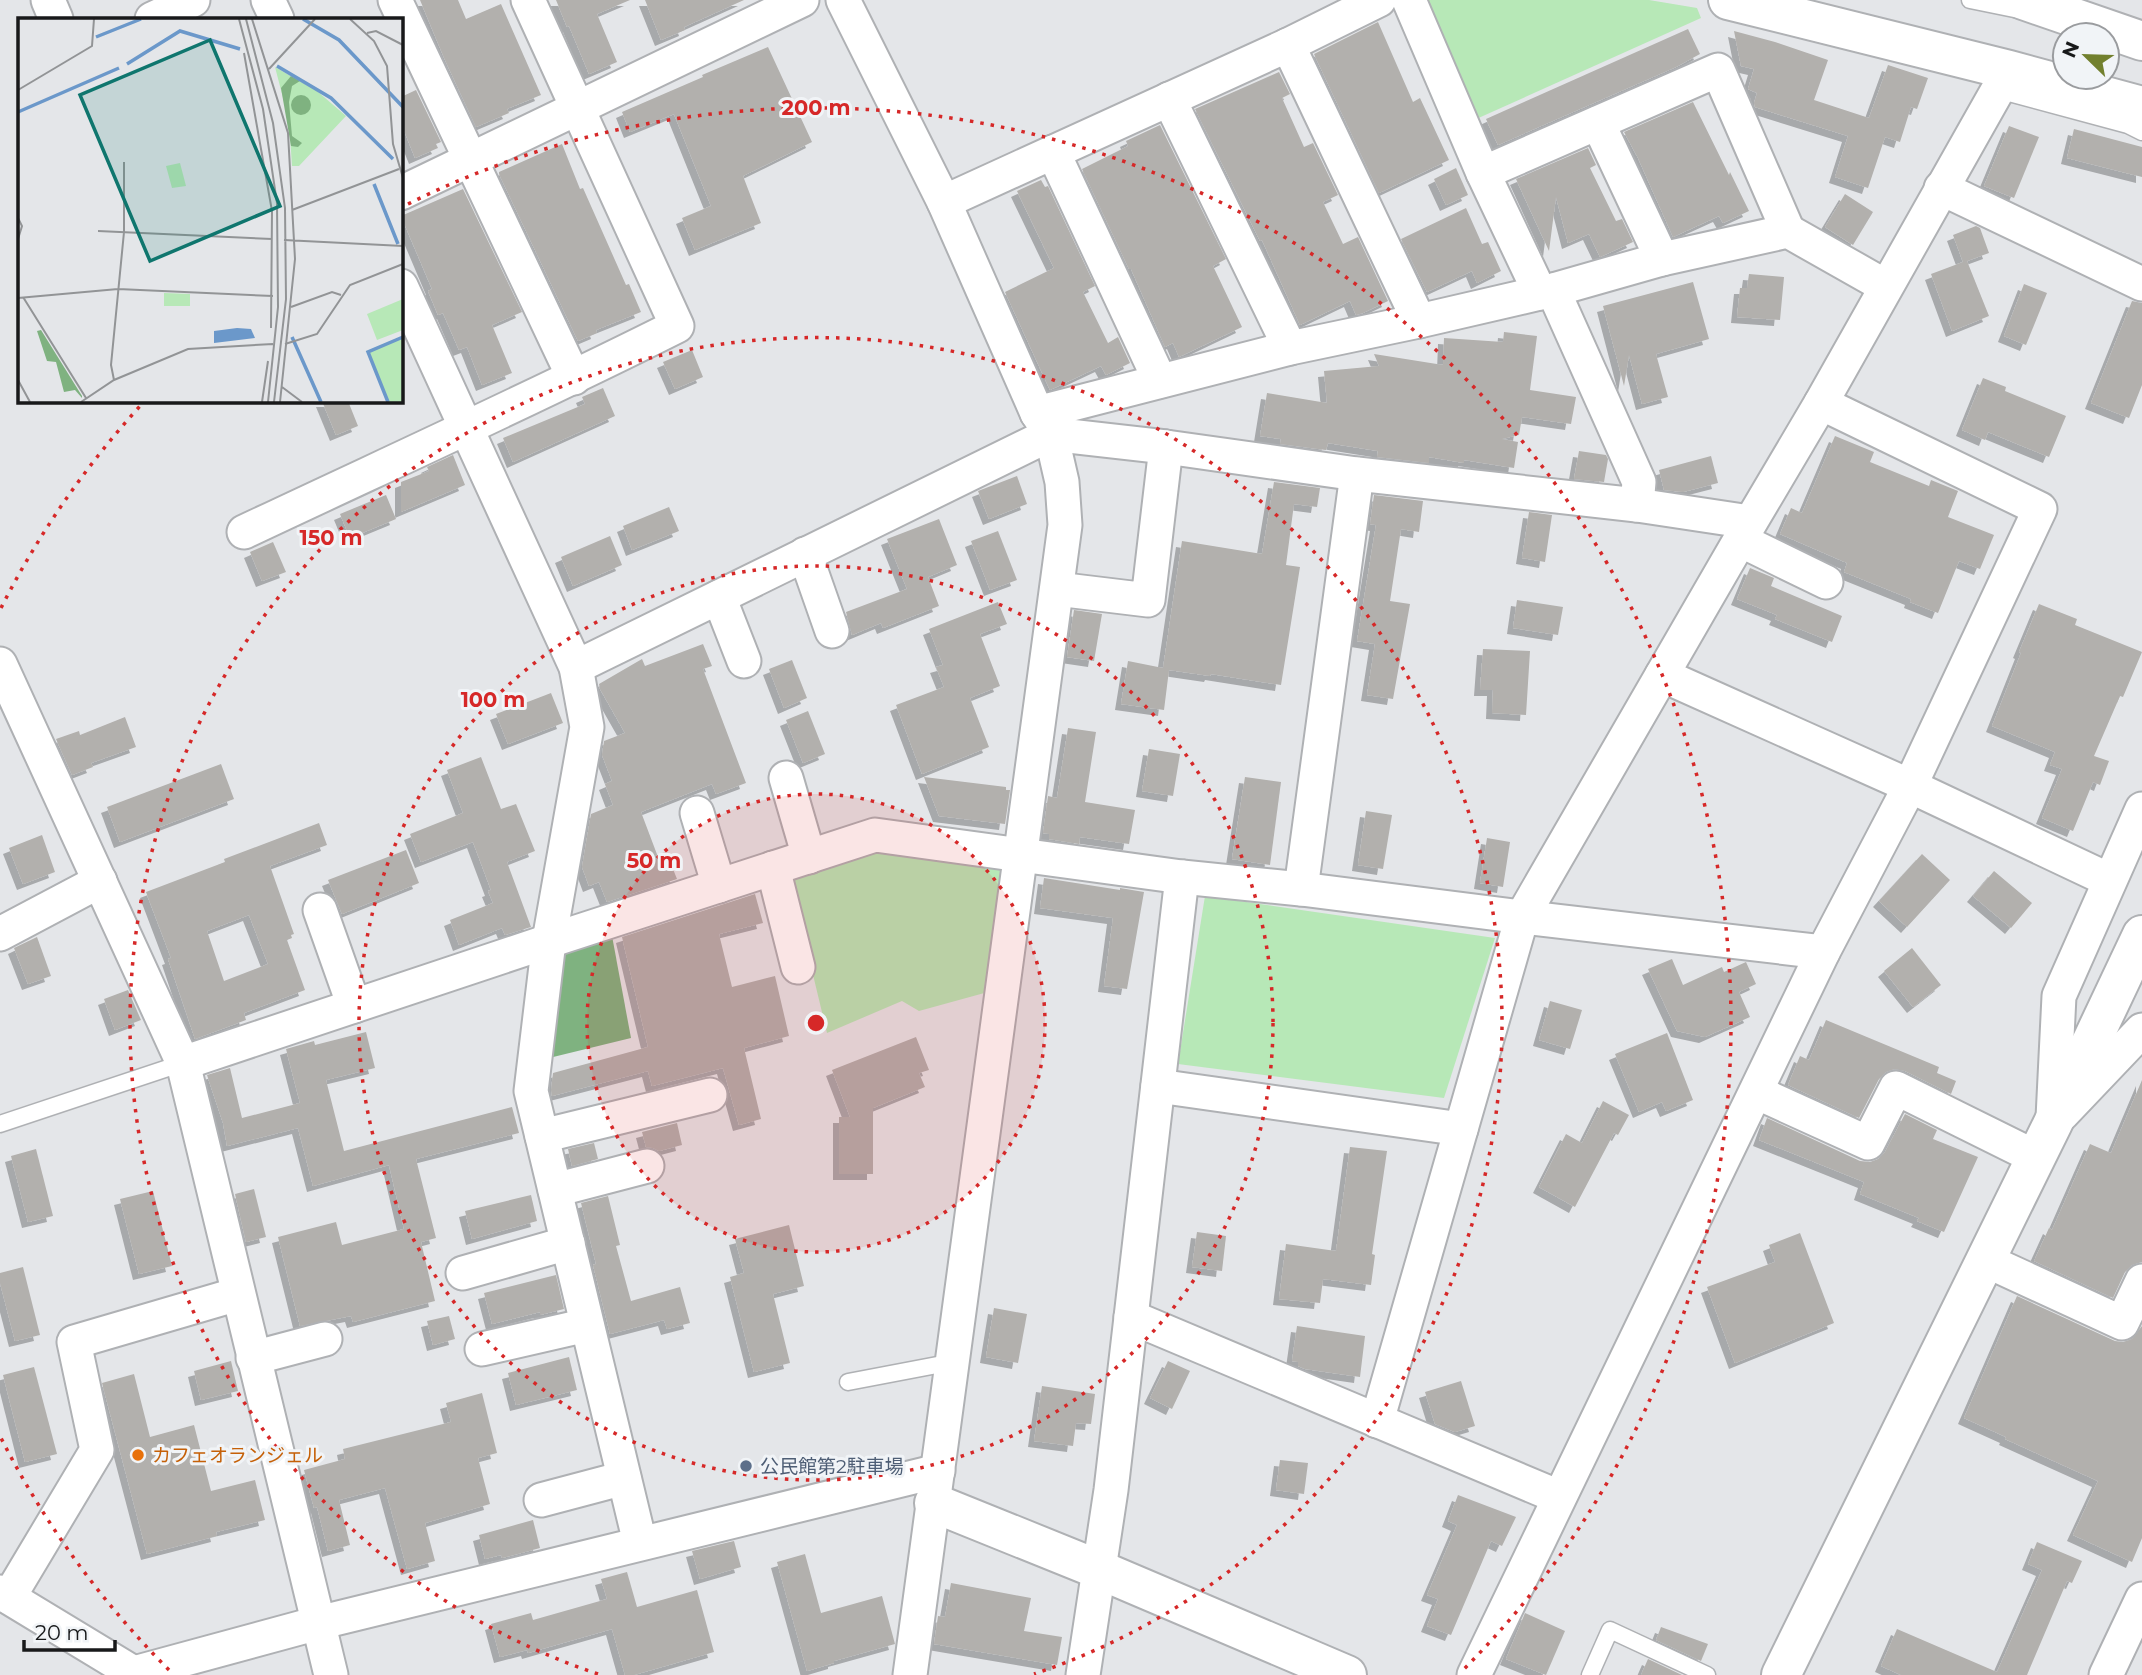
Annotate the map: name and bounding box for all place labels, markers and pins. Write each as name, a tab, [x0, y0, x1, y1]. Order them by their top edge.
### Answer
centre of rings	[804, 1011, 828, 1035]
place label: カフェオランジェル	[152, 1444, 323, 1467]
marker: カフェオランジェル	[130, 1447, 146, 1463]
place label: 公民館第2駐車場	[760, 1455, 904, 1478]
marker: 公民館第2駐車場	[738, 1458, 754, 1474]

